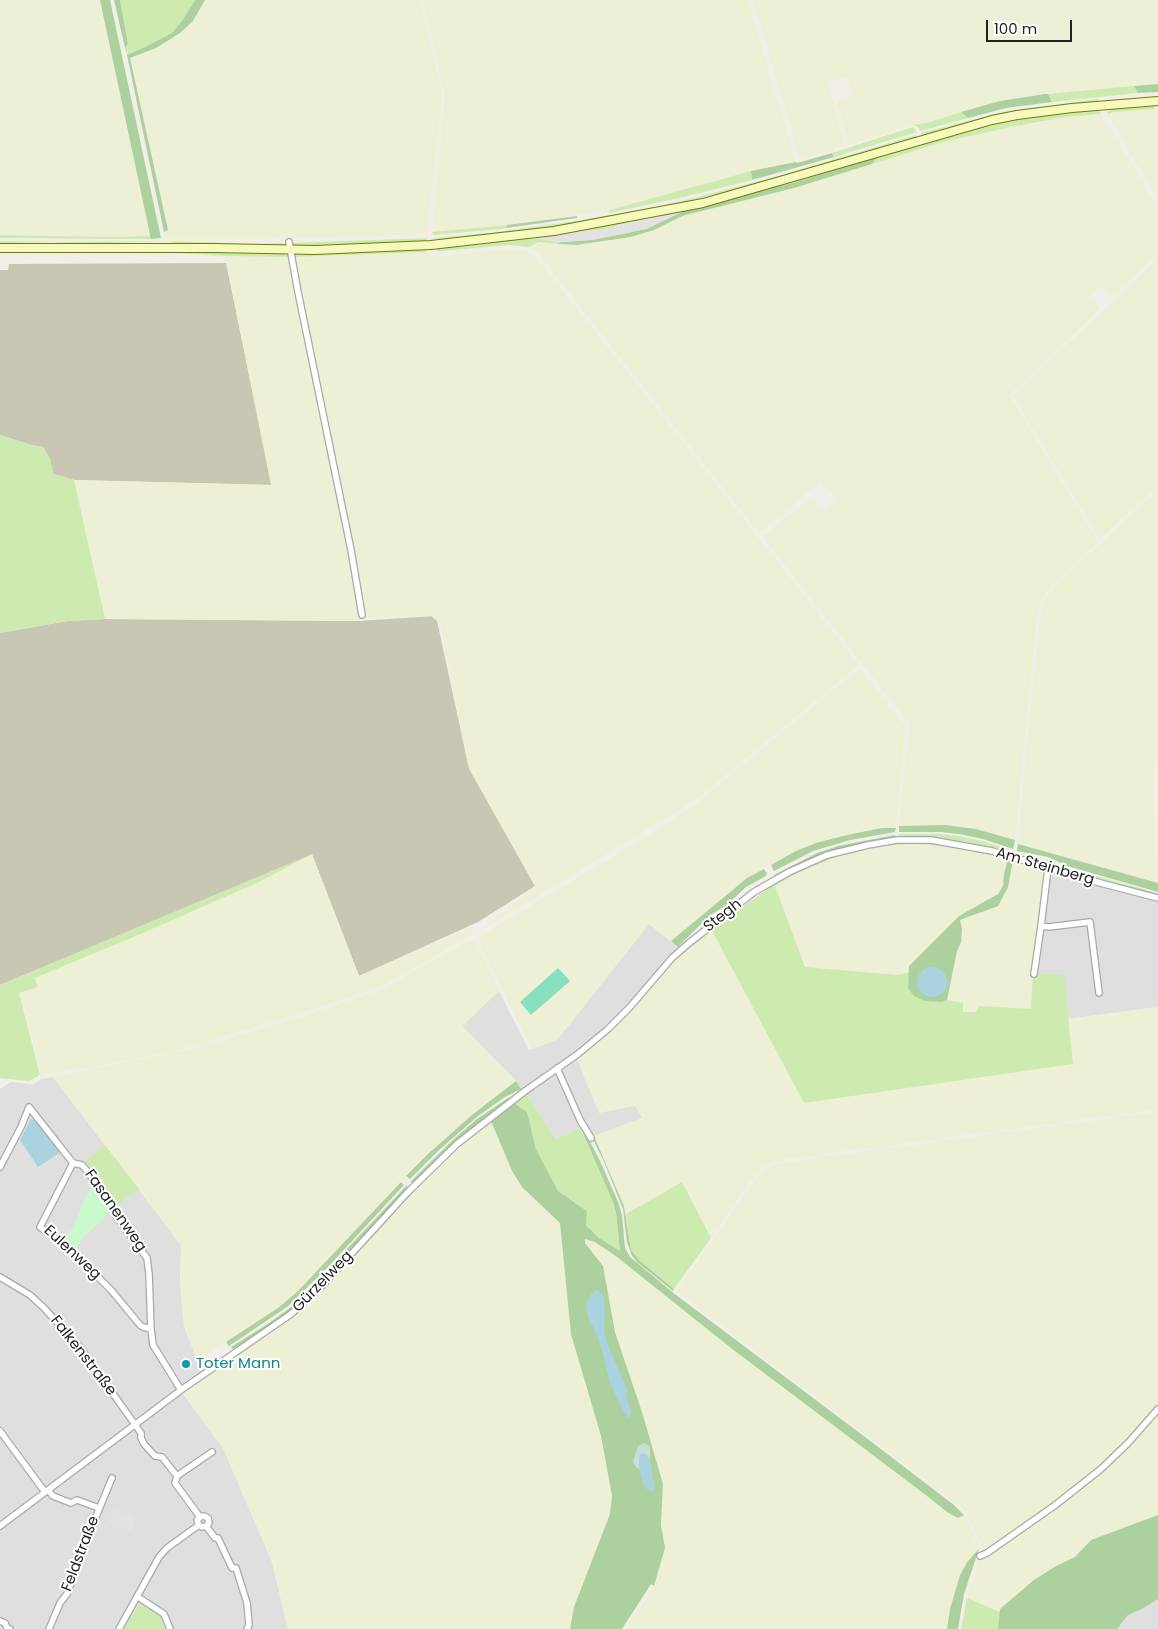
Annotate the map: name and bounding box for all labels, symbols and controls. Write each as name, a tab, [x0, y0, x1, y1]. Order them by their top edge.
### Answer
scale bar	[988, 10, 1074, 42]
text: 100 m	[994, 18, 1037, 39]
street label: Am Steinberg	[994, 844, 1096, 890]
street label: Stegh	[700, 896, 746, 936]
street label: Fasanenweg	[80, 1167, 150, 1255]
street label: Eulenweg	[40, 1222, 104, 1284]
street label: Gürzelweg	[289, 1248, 357, 1316]
street label: Falkenstraße	[46, 1312, 120, 1400]
place label: Toter Mann	[196, 1355, 280, 1373]
marker: Toter Mann	[180, 1358, 192, 1370]
street label: Feldstraße	[58, 1514, 104, 1594]

